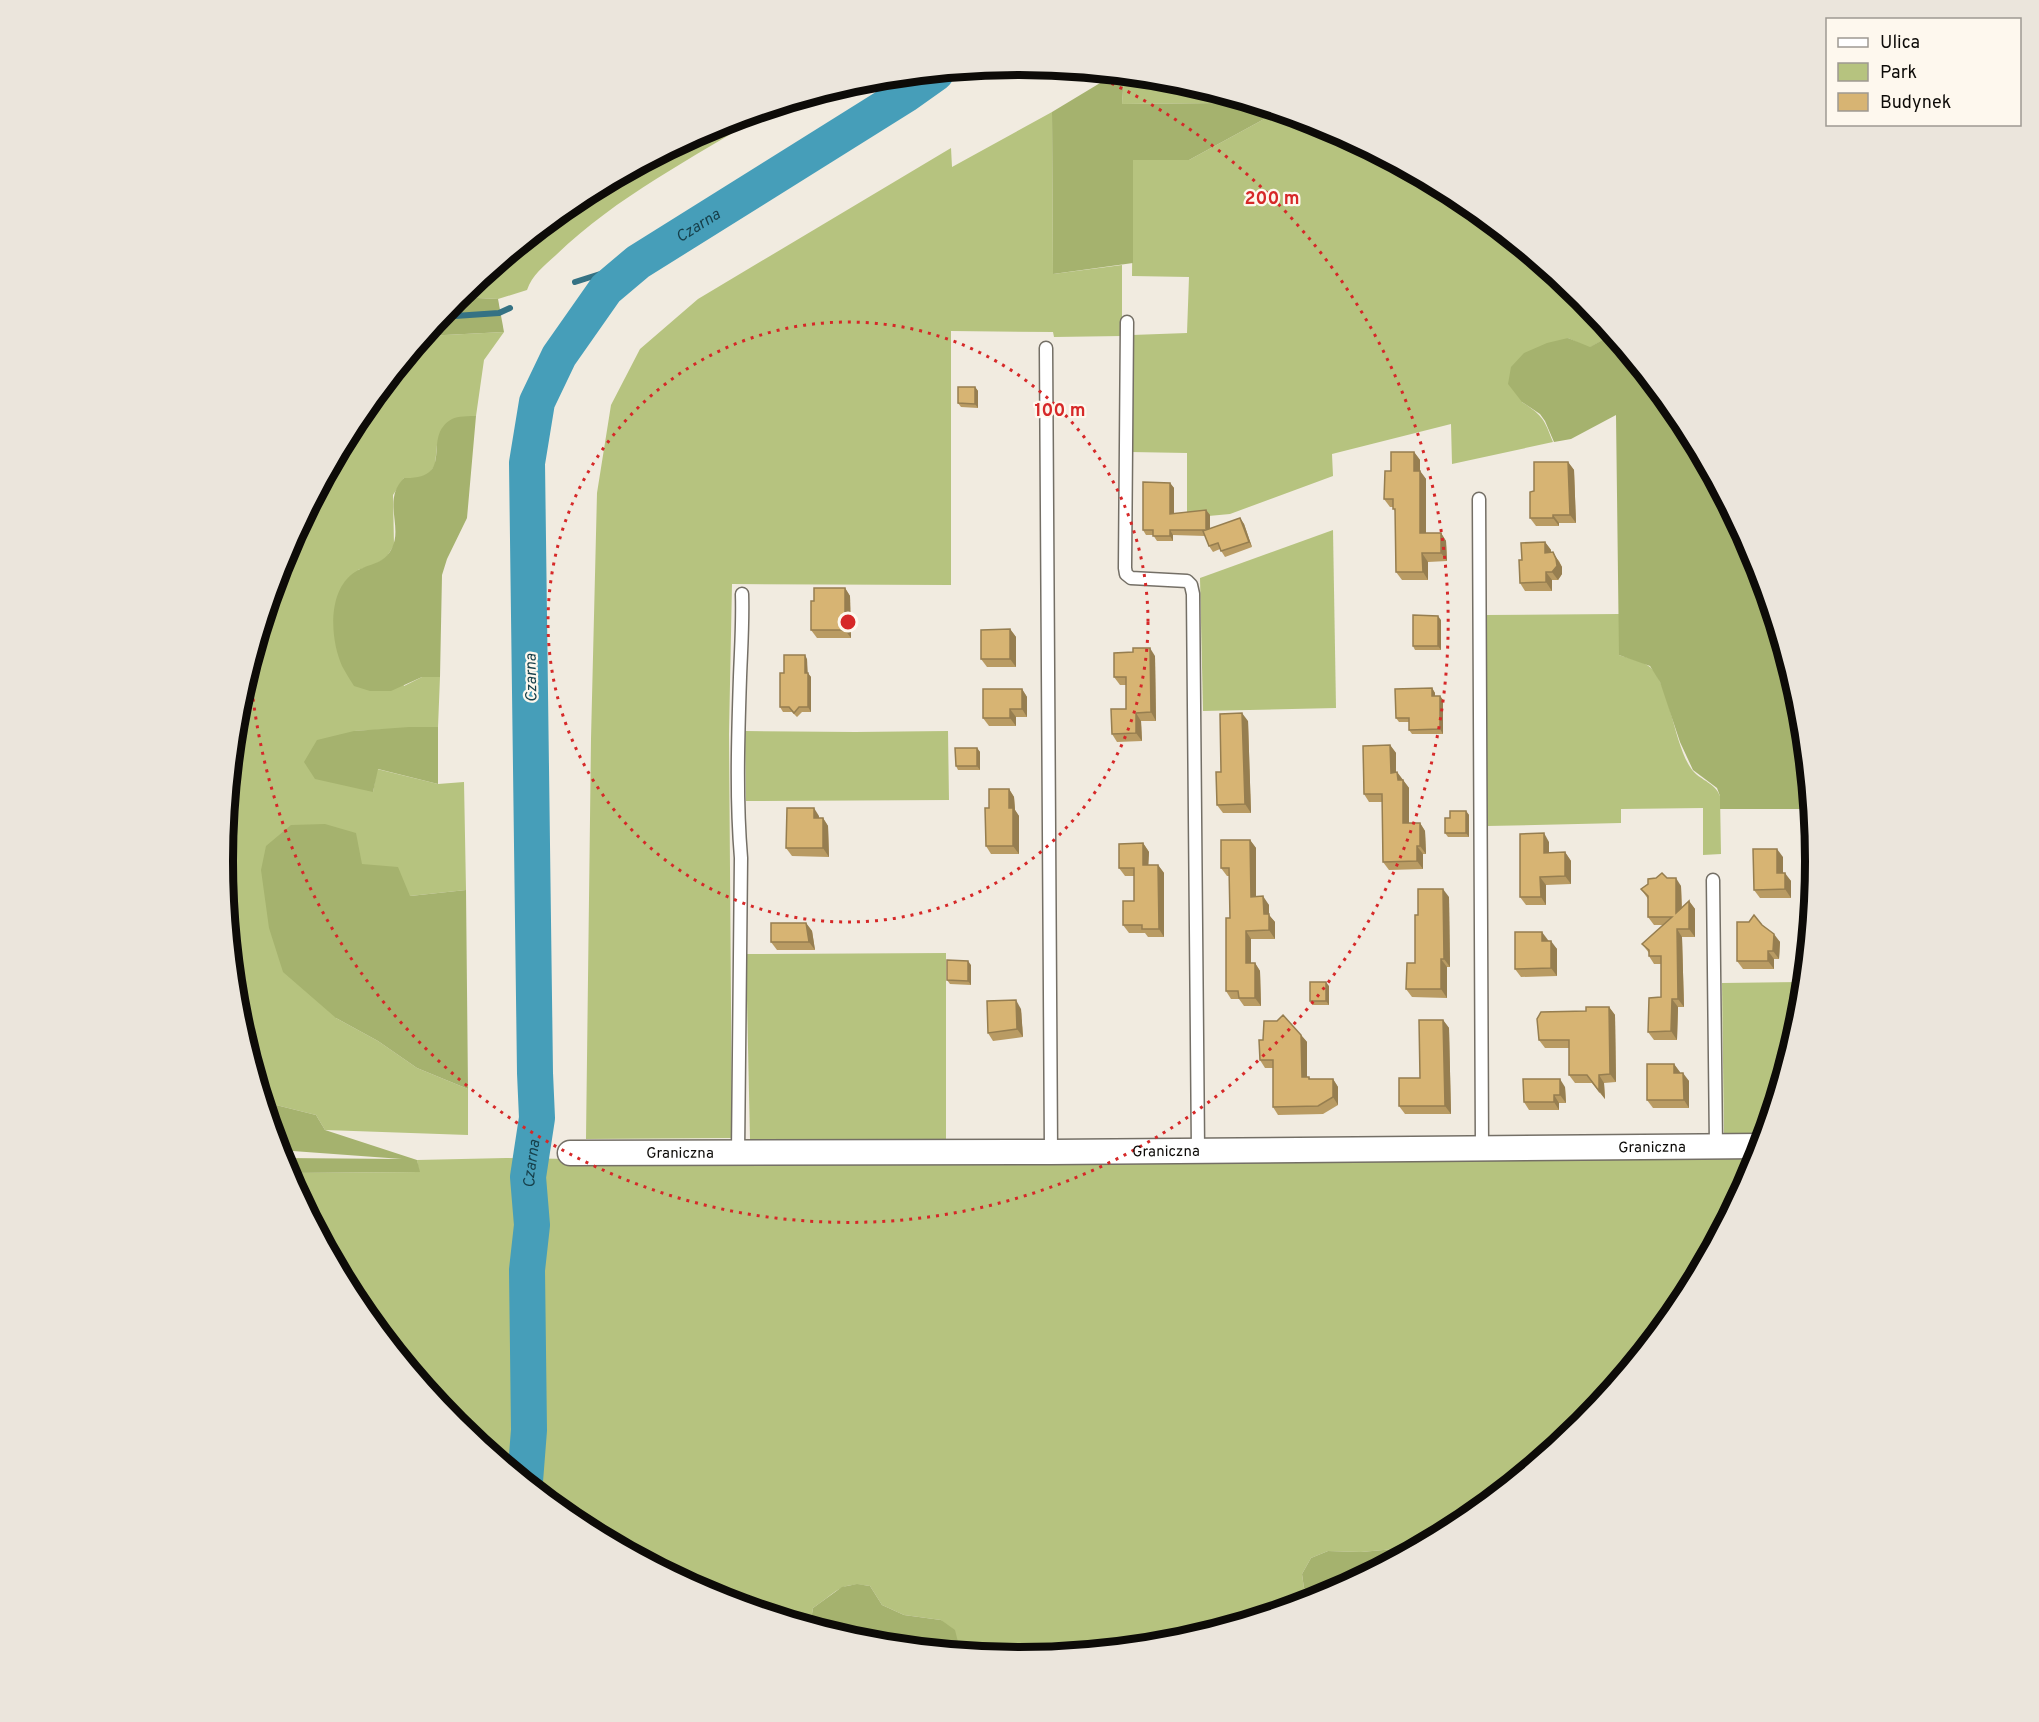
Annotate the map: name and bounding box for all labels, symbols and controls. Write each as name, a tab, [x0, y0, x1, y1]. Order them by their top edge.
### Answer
legend	[1826, 18, 2021, 126]
text: Ulica	[1880, 32, 1920, 55]
text: Park	[1880, 62, 1917, 85]
text: Budynek	[1880, 92, 1951, 115]
text: 200 m	[1244, 188, 1300, 211]
water label: Czarna	[672, 205, 725, 248]
text: 100 m	[1034, 400, 1086, 423]
centre of rings	[838, 612, 858, 632]
water label: Czarna	[522, 653, 542, 703]
water label: Czarna	[520, 1138, 546, 1189]
street label: Graniczna	[1618, 1139, 1686, 1158]
street label: Graniczna	[1132, 1143, 1200, 1162]
street label: Graniczna	[646, 1145, 714, 1164]

